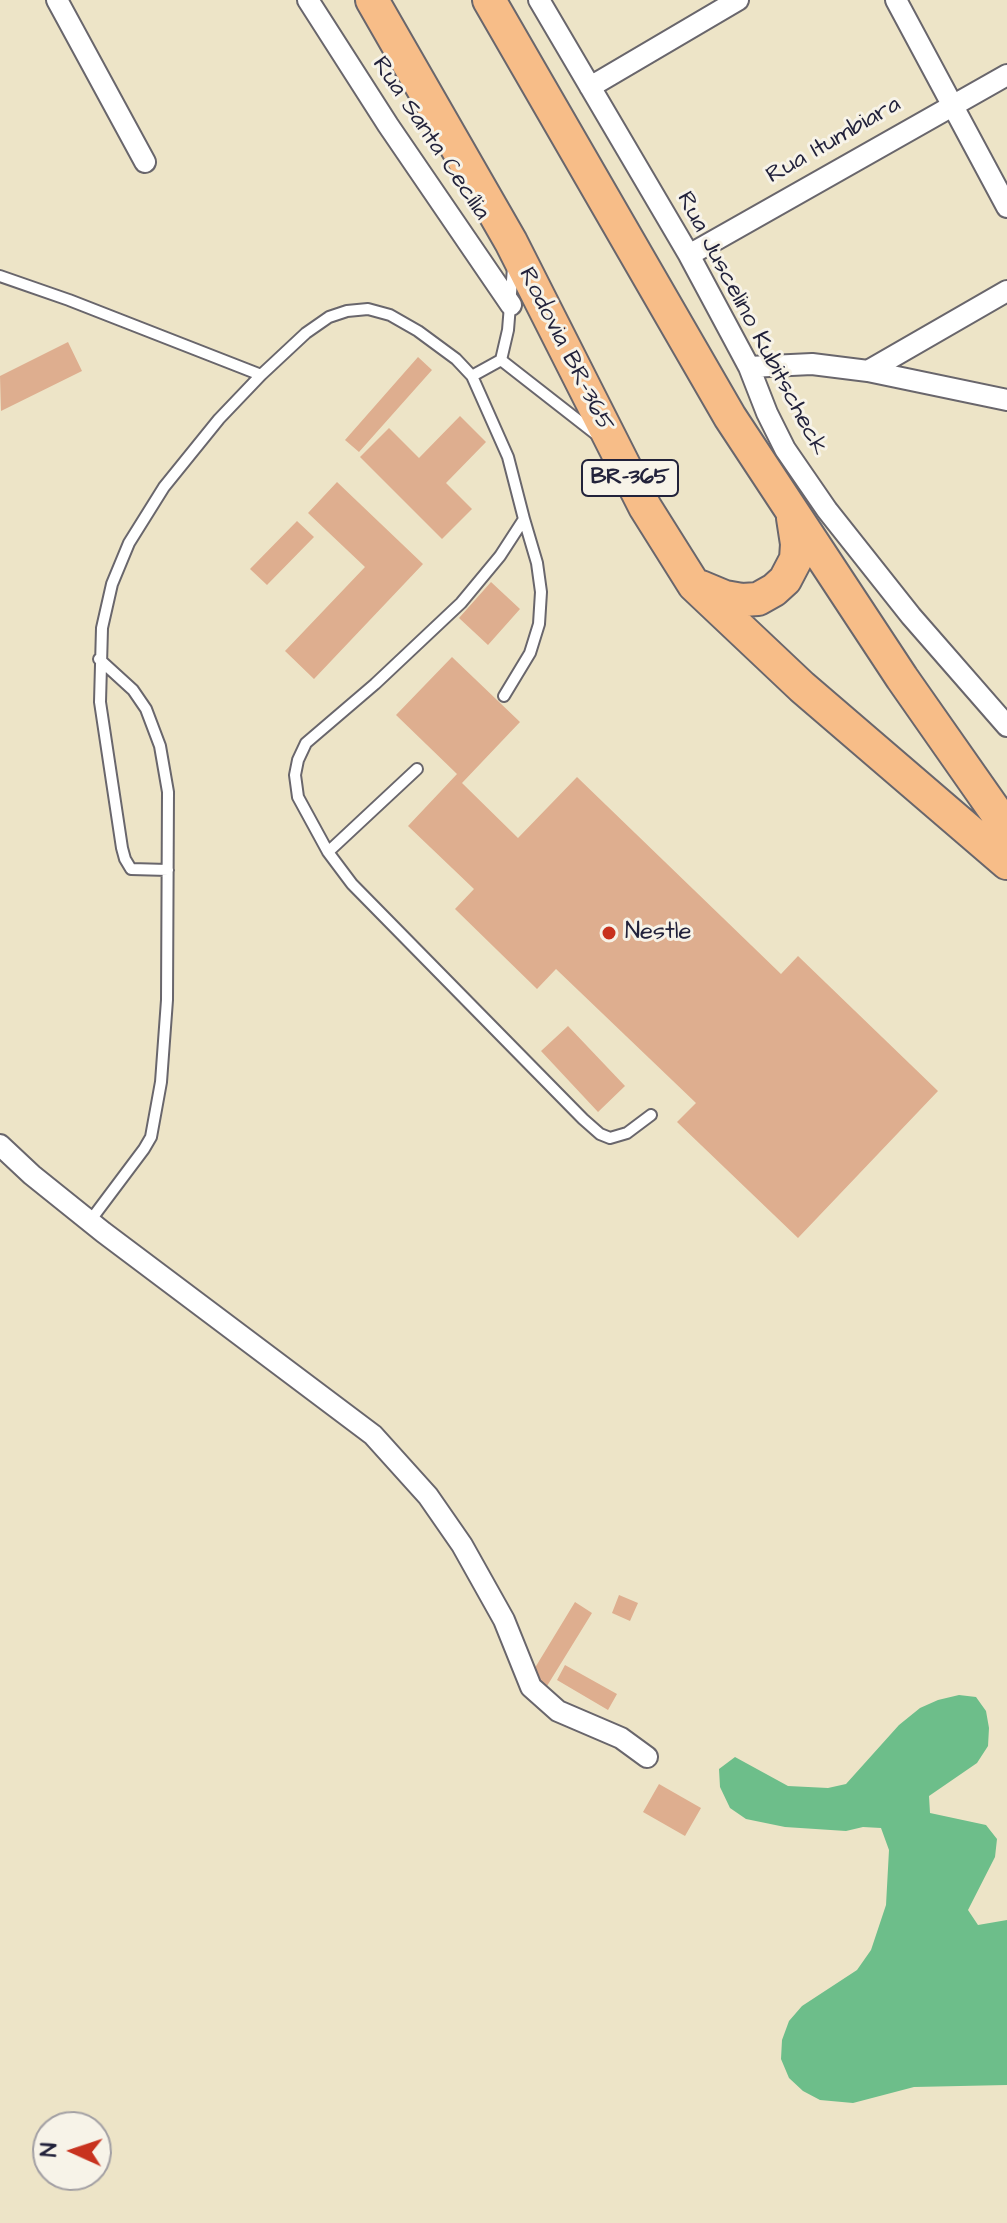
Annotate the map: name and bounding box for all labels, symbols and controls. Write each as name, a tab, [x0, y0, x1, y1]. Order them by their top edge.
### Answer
street label: Rua Santa Cecília	[365, 52, 495, 226]
street label: Rua Itumbiara	[762, 91, 906, 191]
street label: Rua Juscelino Kubitscheck	[669, 187, 833, 461]
street label: Rodovia BR-365	[511, 263, 619, 437]
road number: BR-365	[582, 460, 678, 496]
place label: Nestle	[625, 919, 692, 947]
marker: Nestle	[600, 924, 618, 942]
north arrow	[32, 2111, 112, 2191]
text: N	[34, 2142, 65, 2158]

